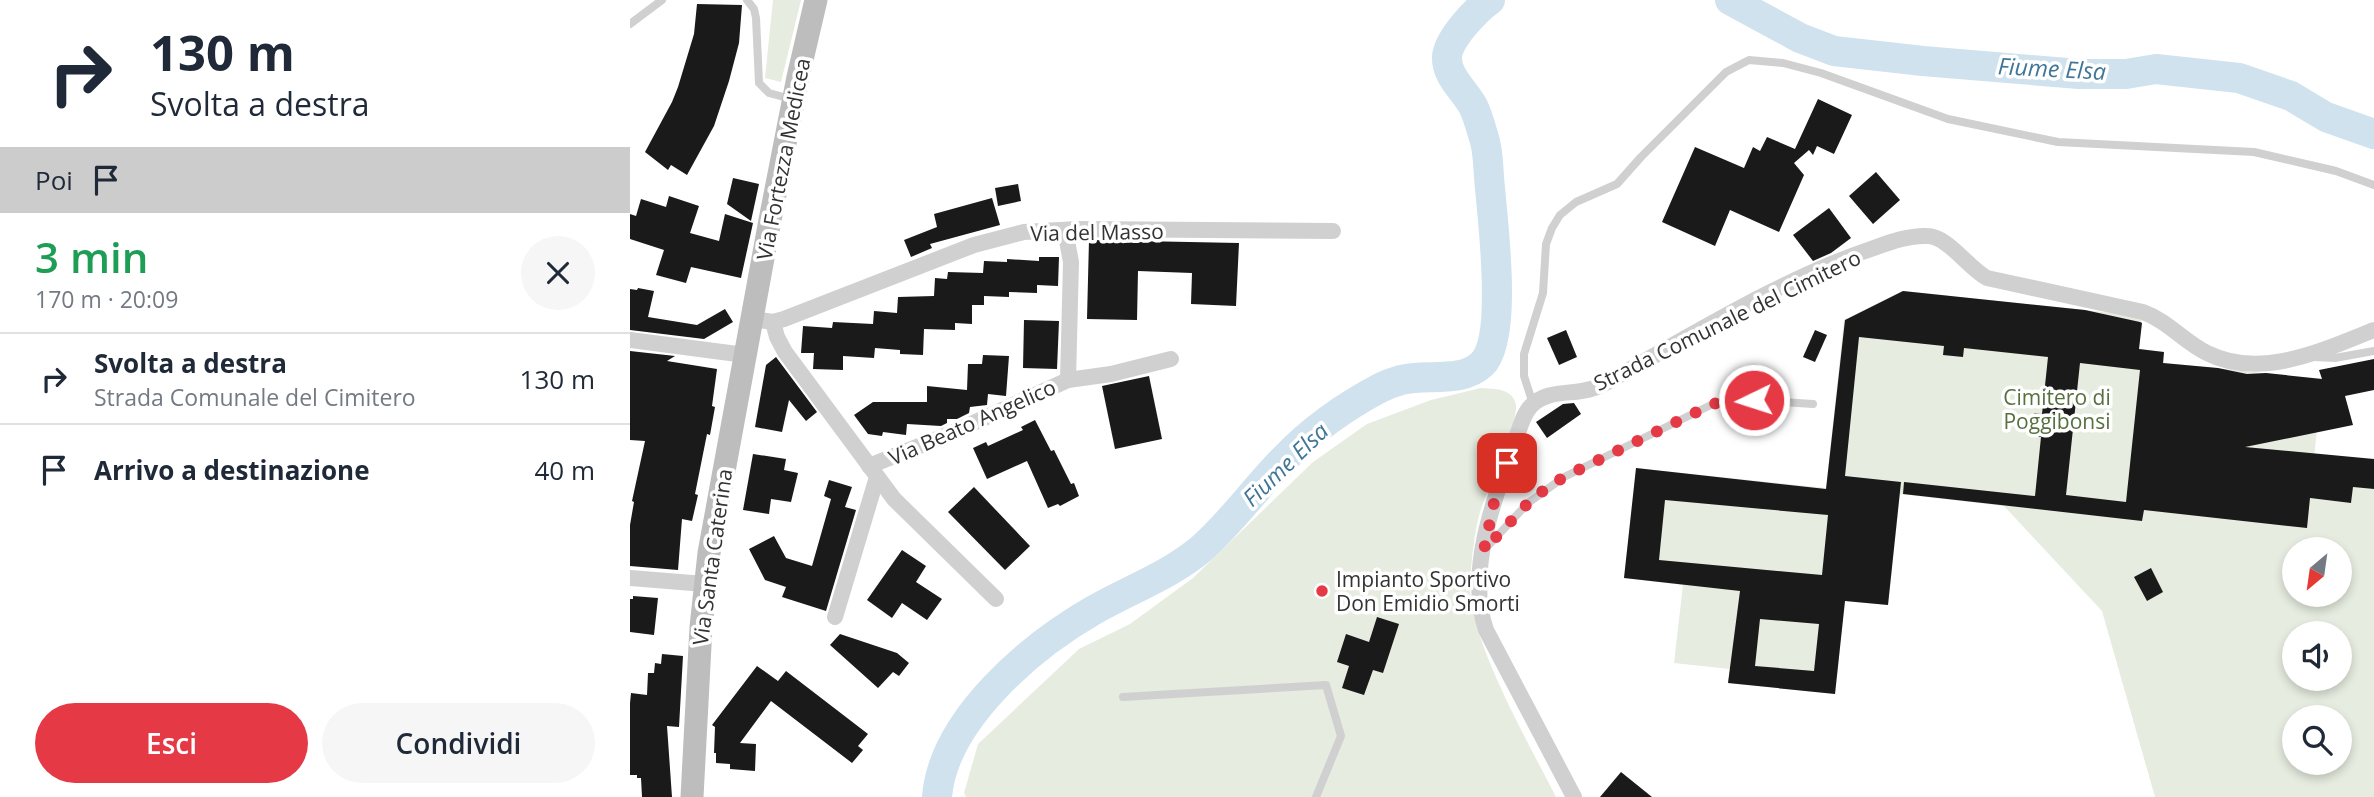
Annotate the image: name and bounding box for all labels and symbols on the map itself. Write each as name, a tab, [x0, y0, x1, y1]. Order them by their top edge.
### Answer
water label: Fiume Elsa	[1997, 49, 2107, 87]
street label: Via Fortezza Medicea	[750, 55, 816, 263]
street label: Via del Masso	[1030, 217, 1164, 247]
street label: Strada Comunale del Cimitero	[1589, 243, 1865, 397]
position arrow	[1717, 363, 1791, 437]
street label: Via Beato Angelico	[884, 373, 1060, 471]
park label: Cimitero di Poggibonsi	[2003, 383, 2111, 435]
water label: Fiume Elsa	[1235, 415, 1335, 513]
pin	[1477, 433, 1537, 493]
street label: Via Santa Caterina	[686, 467, 738, 647]
north arrow	[2282, 537, 2352, 607]
place label: Impianto Sportivo Don Emidio Smorti	[1336, 565, 1520, 617]
marker: Impianto Sportivo Don Emidio Smorti	[1314, 583, 1330, 599]

